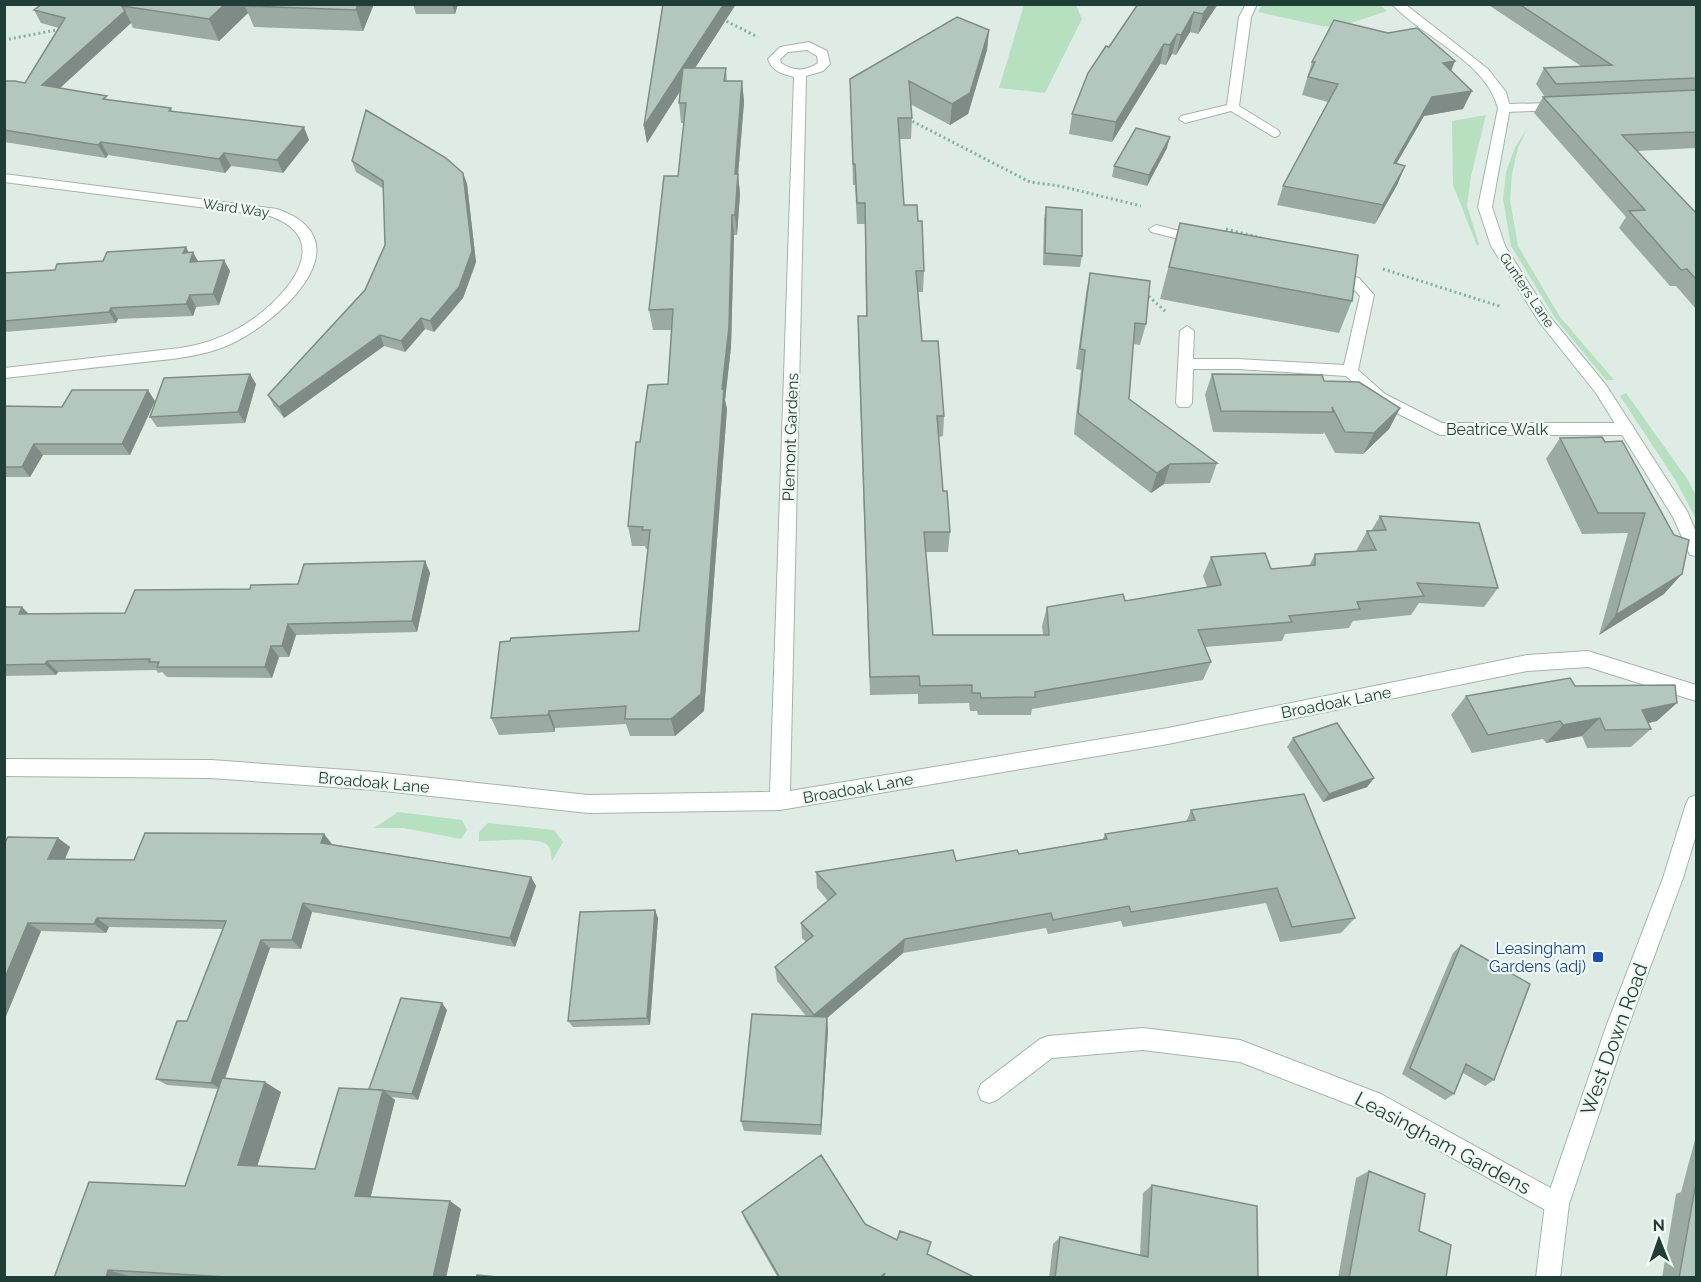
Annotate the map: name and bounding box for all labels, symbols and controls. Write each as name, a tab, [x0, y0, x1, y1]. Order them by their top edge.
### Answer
street label: Ward Way	[202, 195, 271, 221]
street label: Gunters Lane	[1496, 250, 1558, 330]
street label: Plemont Gardens	[779, 372, 802, 502]
street label: Beatrice Walk	[1446, 420, 1549, 439]
street label: Broadoak Lane	[1279, 683, 1393, 722]
street label: Broadoak Lane	[317, 768, 430, 797]
street label: Broadoak Lane	[801, 769, 915, 808]
place label: Leasingham Gardens (adj)	[1489, 939, 1586, 976]
marker: Leasingham Gardens (adj)	[1591, 950, 1605, 964]
street label: West Down Road	[1575, 960, 1653, 1118]
street label: Leasingham Gardens	[1351, 1086, 1535, 1200]
north arrow	[1629, 1210, 1689, 1270]
text: N	[1652, 1216, 1665, 1235]

